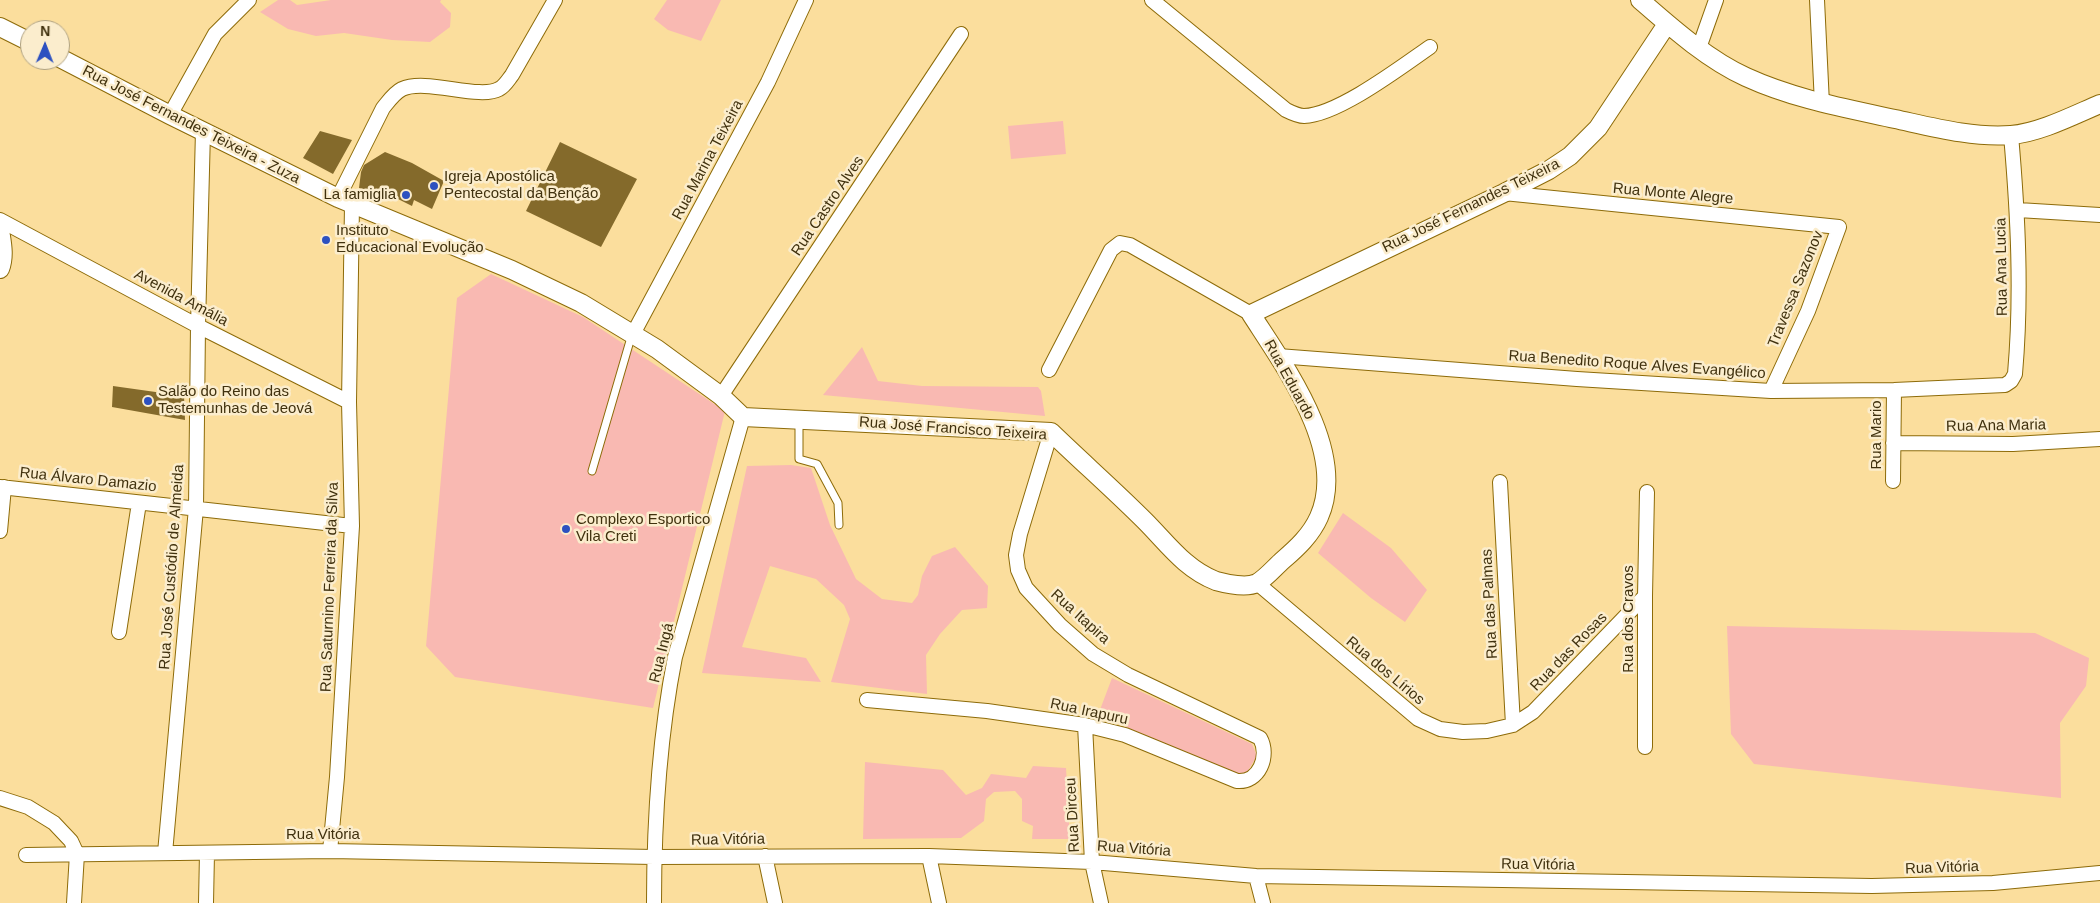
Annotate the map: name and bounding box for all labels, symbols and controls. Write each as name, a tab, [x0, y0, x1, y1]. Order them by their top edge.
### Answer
north arrow	[20, 20, 70, 70]
text: N	[40, 23, 50, 39]
street label: Rua José Fernandes Teixeira - Zuza	[79, 62, 303, 188]
street label: Rua Marina Teixeira	[669, 97, 747, 223]
street label: Rua Castro Alves	[788, 153, 868, 259]
street label: Rua José Fernandes Teixeira	[1379, 155, 1563, 257]
place label: Igreja Apostólica Pentecostal da Benção	[444, 168, 598, 203]
marker: Igreja Apostólica Pentecostal da Benção	[428, 180, 440, 192]
street label: Rua Monte Alegre	[1612, 180, 1734, 208]
place label: La famiglia	[323, 186, 396, 204]
marker: La famiglia	[400, 189, 412, 201]
street label: Rua Ana Lucia	[1992, 218, 2012, 316]
place label: Instituto Educacional Evolução	[336, 222, 484, 257]
street label: Travessa Sazonov	[1764, 228, 1828, 350]
marker: Instituto Educacional Evolução	[320, 234, 332, 246]
street label: Avenida Amália	[131, 266, 231, 330]
street label: Rua Eduardo	[1260, 337, 1318, 423]
street label: Rua Benedito Roque Alves Evangélico	[1508, 347, 1766, 383]
place label: Salão do Reino das Testemunhas de Jeová	[158, 383, 312, 418]
marker: Salão do Reino das Testemunhas de Jeová	[142, 395, 154, 407]
street label: Rua Mario	[1868, 400, 1886, 470]
street label: Rua José Francisco Teixeira	[858, 413, 1048, 445]
street label: Rua Ana Maria	[1946, 416, 2046, 436]
street label: Rua Álvaro Damazio	[19, 464, 157, 496]
street label: Rua José Custódio de Almeida	[156, 464, 188, 670]
street label: Rua Saturnino Ferreira da Silva	[317, 482, 343, 692]
place label: Complexo Esportico Vila Creti	[576, 511, 710, 546]
marker: Complexo Esportico Vila Creti	[560, 523, 572, 535]
street label: Rua das Palmas	[1478, 549, 1502, 659]
street label: Rua dos Cravos	[1620, 565, 1638, 673]
street label: Rua Itapira	[1047, 586, 1113, 648]
street label: Rua das Rosas	[1527, 609, 1611, 695]
street label: Rua Ingá	[646, 621, 678, 685]
street label: Rua dos Lírios	[1342, 633, 1428, 709]
street label: Rua Irapuru	[1048, 695, 1130, 729]
street label: Rua Dirceu	[1062, 777, 1084, 853]
street label: Rua Vitória	[286, 826, 360, 844]
street label: Rua Vitória	[691, 830, 765, 850]
street label: Rua Vitória	[1096, 837, 1172, 861]
street label: Rua Vitória	[1501, 855, 1575, 875]
street label: Rua Vitória	[1905, 858, 1979, 878]

